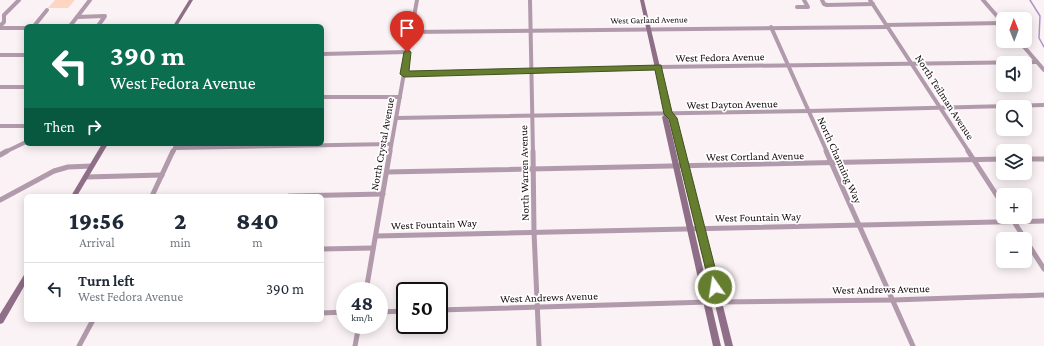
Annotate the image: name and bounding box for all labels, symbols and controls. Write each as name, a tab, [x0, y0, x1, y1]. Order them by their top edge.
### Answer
pin	[390, 11, 424, 52]
north arrow	[996, 12, 1032, 48]
map controls	[996, 12, 1032, 268]
street label: West Garland Avenue	[610, 14, 688, 26]
icon: arrive	[396, 17, 418, 39]
icon: left	[44, 40, 96, 92]
text: 390 m	[110, 40, 185, 71]
street label: West Fedora Avenue	[675, 50, 765, 64]
street label: North Teilman Avenue	[913, 52, 977, 142]
button: sound	[996, 56, 1032, 92]
text: West Fedora Avenue	[110, 73, 256, 93]
street label: North Crystal Avenue	[368, 97, 397, 191]
street label: West Dayton Avenue	[686, 97, 778, 112]
button: search	[996, 100, 1032, 136]
street label: North Channing Way	[815, 115, 865, 206]
icon: right	[83, 116, 105, 138]
text: Then	[44, 119, 75, 135]
street label: North Warren Avenue	[517, 125, 531, 221]
button: layers	[996, 144, 1032, 180]
street label: West Cortland Avenue	[706, 149, 804, 163]
button: +	[996, 188, 1032, 224]
text: 19:56	[69, 207, 125, 234]
text: 2	[174, 207, 187, 234]
text: 840	[236, 207, 279, 234]
street label: West Fountain Way	[715, 210, 802, 225]
street label: West Fountain Way	[391, 216, 478, 232]
button: −	[996, 232, 1032, 268]
text: Arrival	[79, 235, 115, 250]
text: min	[170, 235, 191, 250]
text: m	[252, 235, 263, 250]
position arrow	[694, 266, 736, 308]
text: Turn left	[78, 273, 134, 289]
icon: left	[44, 278, 66, 300]
text: 390 m	[266, 281, 304, 297]
speed limit sign: 50	[396, 282, 448, 334]
street label: West Andrews Avenue	[832, 282, 930, 296]
text: West Fedora Avenue	[78, 289, 183, 304]
street label: West Andrews Avenue	[500, 289, 598, 305]
text: 48	[351, 292, 373, 314]
text: km/h	[351, 312, 373, 323]

